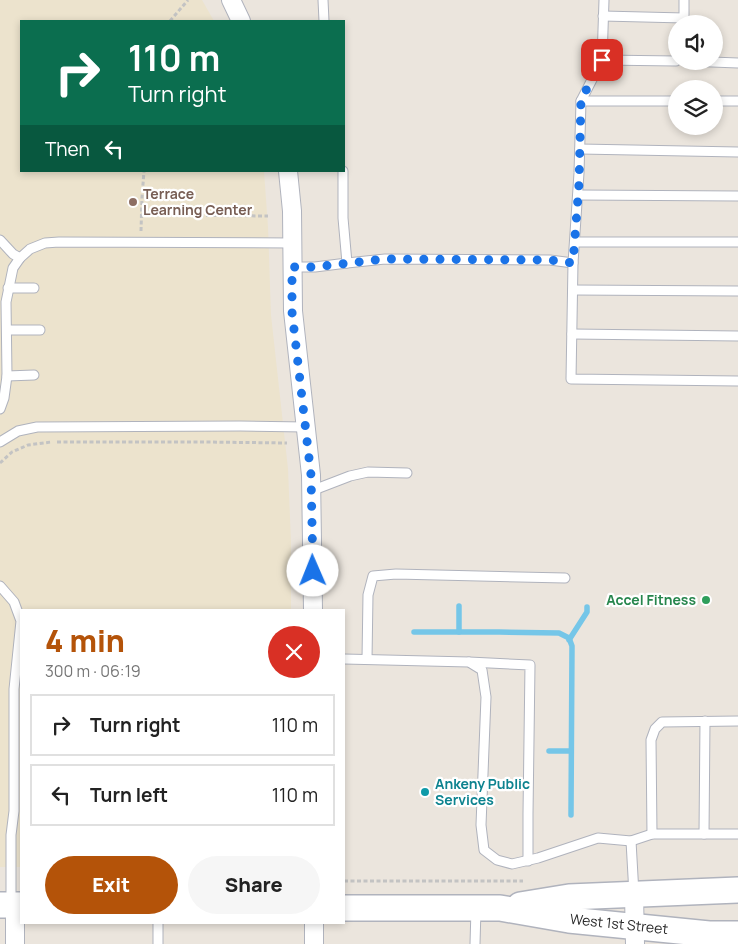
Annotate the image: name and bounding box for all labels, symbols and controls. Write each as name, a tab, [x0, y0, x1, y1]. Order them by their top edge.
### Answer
map controls	[668, 15, 723, 135]
button: sound	[668, 15, 723, 70]
text: 110 m	[128, 34, 220, 82]
pin	[581, 39, 623, 81]
icon: right	[45, 40, 110, 105]
icon: arrive	[588, 46, 616, 74]
text: Turn right	[128, 79, 226, 109]
button: layers	[668, 80, 723, 135]
icon: left	[100, 135, 128, 163]
text: Then	[45, 136, 90, 162]
place label: Terrace Learning Center	[143, 184, 253, 219]
marker: Terrace Learning Center	[127, 196, 139, 208]
position arrow	[286, 544, 338, 596]
place label: Accel Fitness	[606, 590, 696, 609]
marker: Accel Fitness	[700, 594, 712, 606]
text: 4 min	[45, 620, 125, 661]
button: close	[268, 626, 320, 678]
text: 300 m · 06:19	[45, 660, 141, 682]
icon: right	[47, 711, 75, 739]
text: Turn right	[90, 712, 180, 738]
text: 110 m	[272, 712, 318, 738]
place label: Ankeny Public Services	[435, 774, 530, 809]
icon: left	[47, 781, 75, 809]
text: Turn left	[90, 782, 168, 808]
text: 110 m	[272, 782, 318, 808]
marker: Ankeny Public Services	[419, 786, 431, 798]
button: Exit	[45, 856, 178, 914]
button: Share	[188, 856, 320, 914]
street label: West 1st Street	[569, 909, 669, 938]

